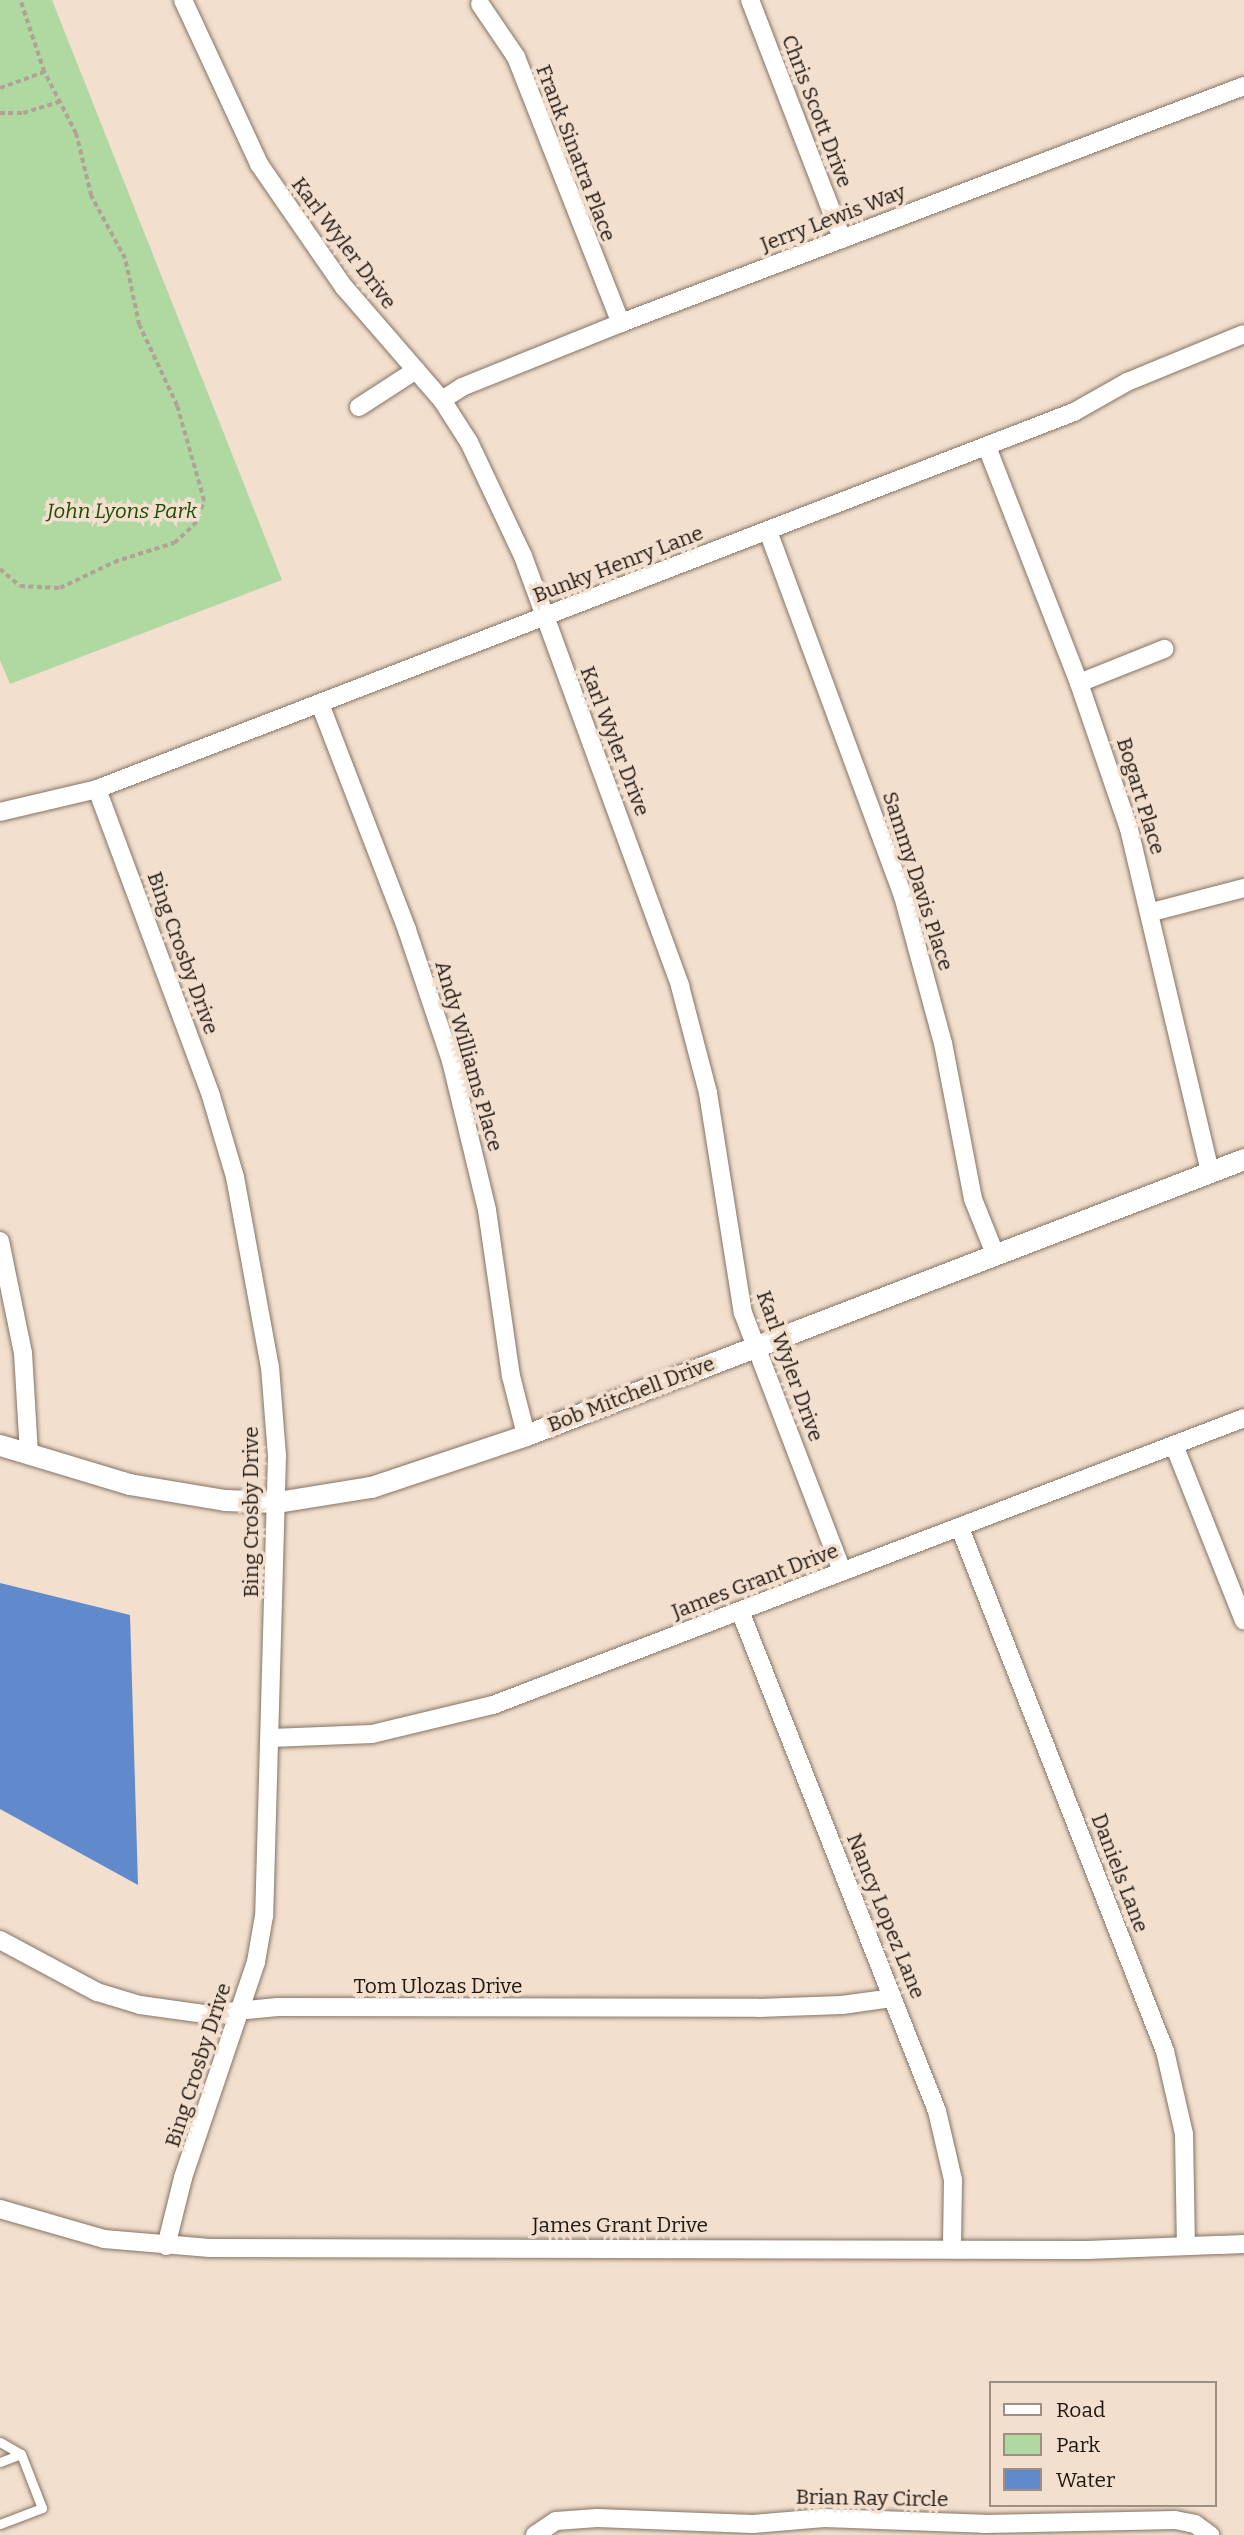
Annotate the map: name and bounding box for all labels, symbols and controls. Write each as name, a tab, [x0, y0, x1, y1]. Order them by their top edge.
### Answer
street label: Chris Scott Drive	[776, 31, 858, 191]
street label: Frank Sinatra Place	[531, 61, 621, 245]
street label: Karl Wyler Drive	[286, 172, 402, 314]
street label: Jerry Lewis Way	[757, 179, 909, 257]
park label: John Lyons Park	[47, 498, 197, 524]
street label: Bunky Henry Lane	[529, 520, 707, 608]
street label: Karl Wyler Drive	[575, 663, 655, 819]
street label: Bogart Place	[1111, 735, 1171, 857]
street label: Sammy Davis Place	[877, 788, 959, 974]
street label: Bing Crosby Drive	[142, 868, 224, 1038]
street label: Andy Williams Place	[430, 958, 508, 1154]
street label: Karl Wyler Drive	[751, 1287, 829, 1445]
street label: Bob Mitchell Drive	[544, 1351, 718, 1437]
street label: Bing Crosby Drive	[238, 1426, 264, 1598]
street label: James Grant Drive	[668, 1538, 842, 1624]
street label: Daniels Lane	[1086, 1810, 1154, 1936]
street label: Nancy Lopez Lane	[841, 1830, 931, 2002]
street label: Tom Ulozas Drive	[353, 1973, 523, 1999]
street label: Bing Crosby Drive	[160, 1980, 236, 2150]
street label: James Grant Drive	[532, 2212, 708, 2238]
legend	[988, 2381, 1216, 2507]
text: Road	[1056, 2397, 1105, 2423]
text: Park	[1056, 2432, 1100, 2458]
text: Water	[1056, 2467, 1115, 2493]
street label: Brian Ray Circle	[795, 2484, 949, 2512]

